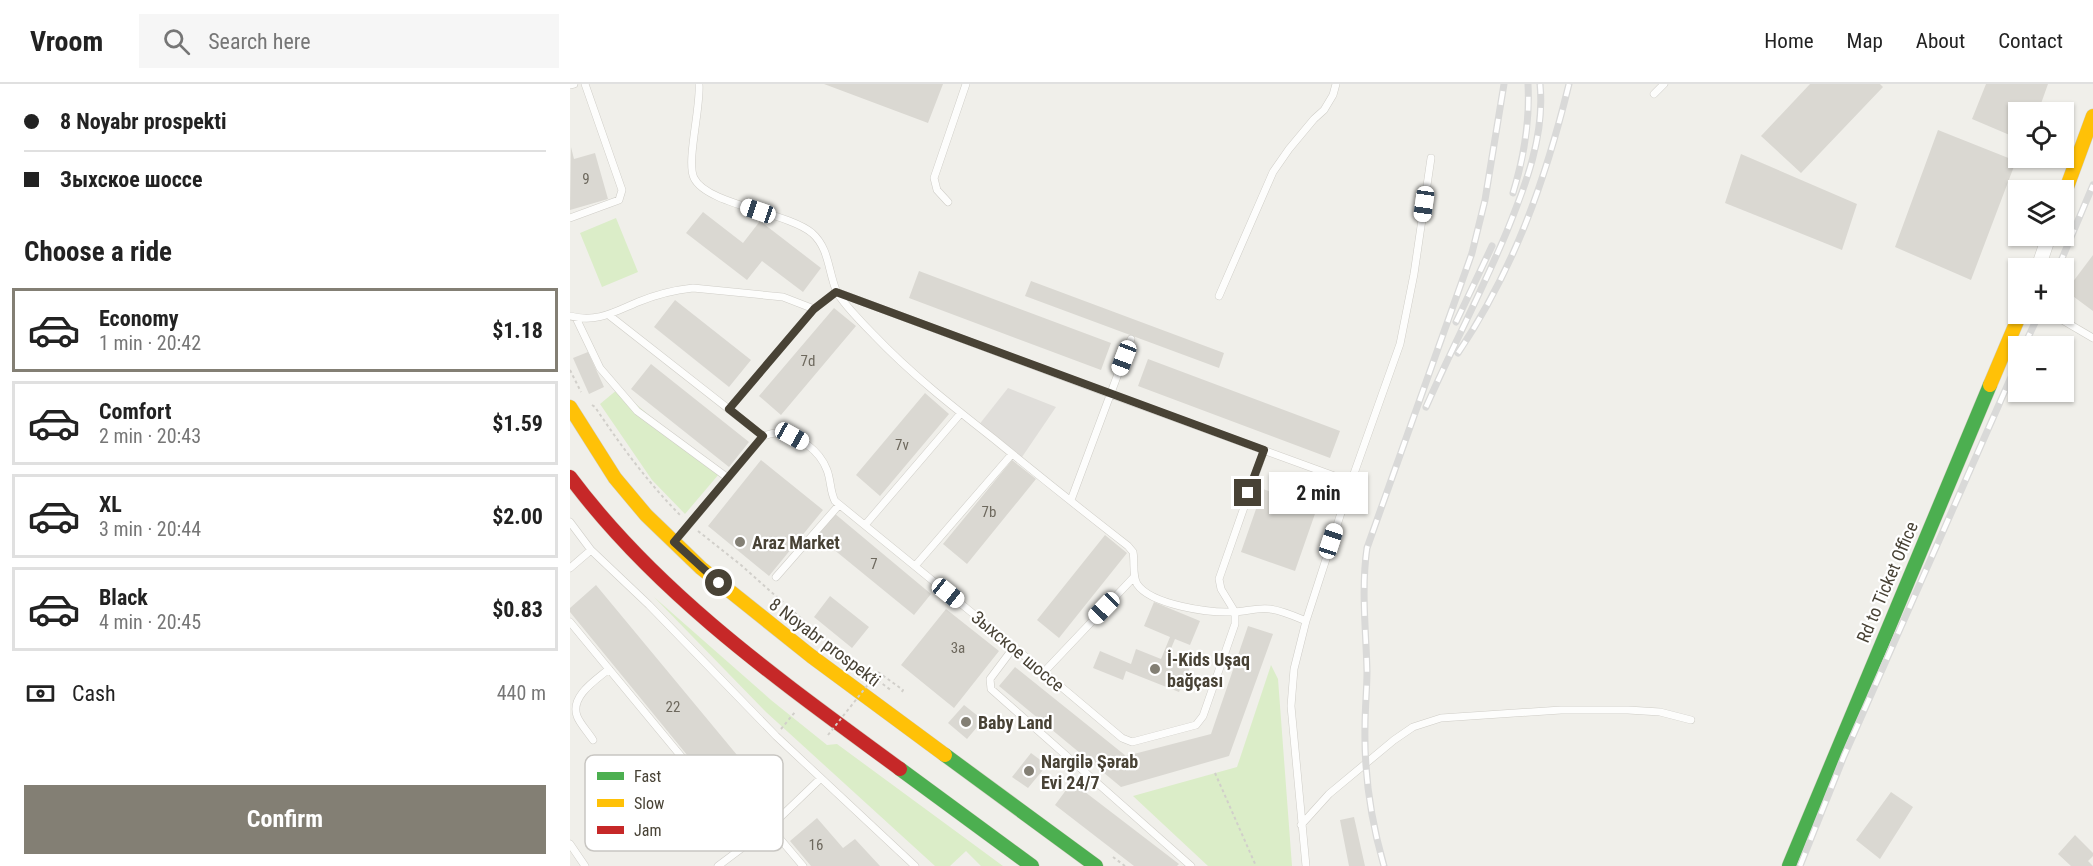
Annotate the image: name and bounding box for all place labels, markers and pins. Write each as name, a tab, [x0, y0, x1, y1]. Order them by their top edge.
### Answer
place label: Araz Market	[752, 532, 840, 553]
marker: Araz Market	[733, 535, 747, 549]
place label: İ-Kids Uşaq bağçası	[1167, 649, 1250, 691]
marker: İ-Kids Uşaq bağçası	[1148, 662, 1162, 676]
place label: Baby Land	[978, 712, 1052, 733]
marker: Baby Land	[959, 715, 973, 729]
place label: Nargilə Şərab Evi 24/7	[1041, 751, 1138, 793]
marker: Nargilə Şərab Evi 24/7	[1022, 764, 1036, 778]

